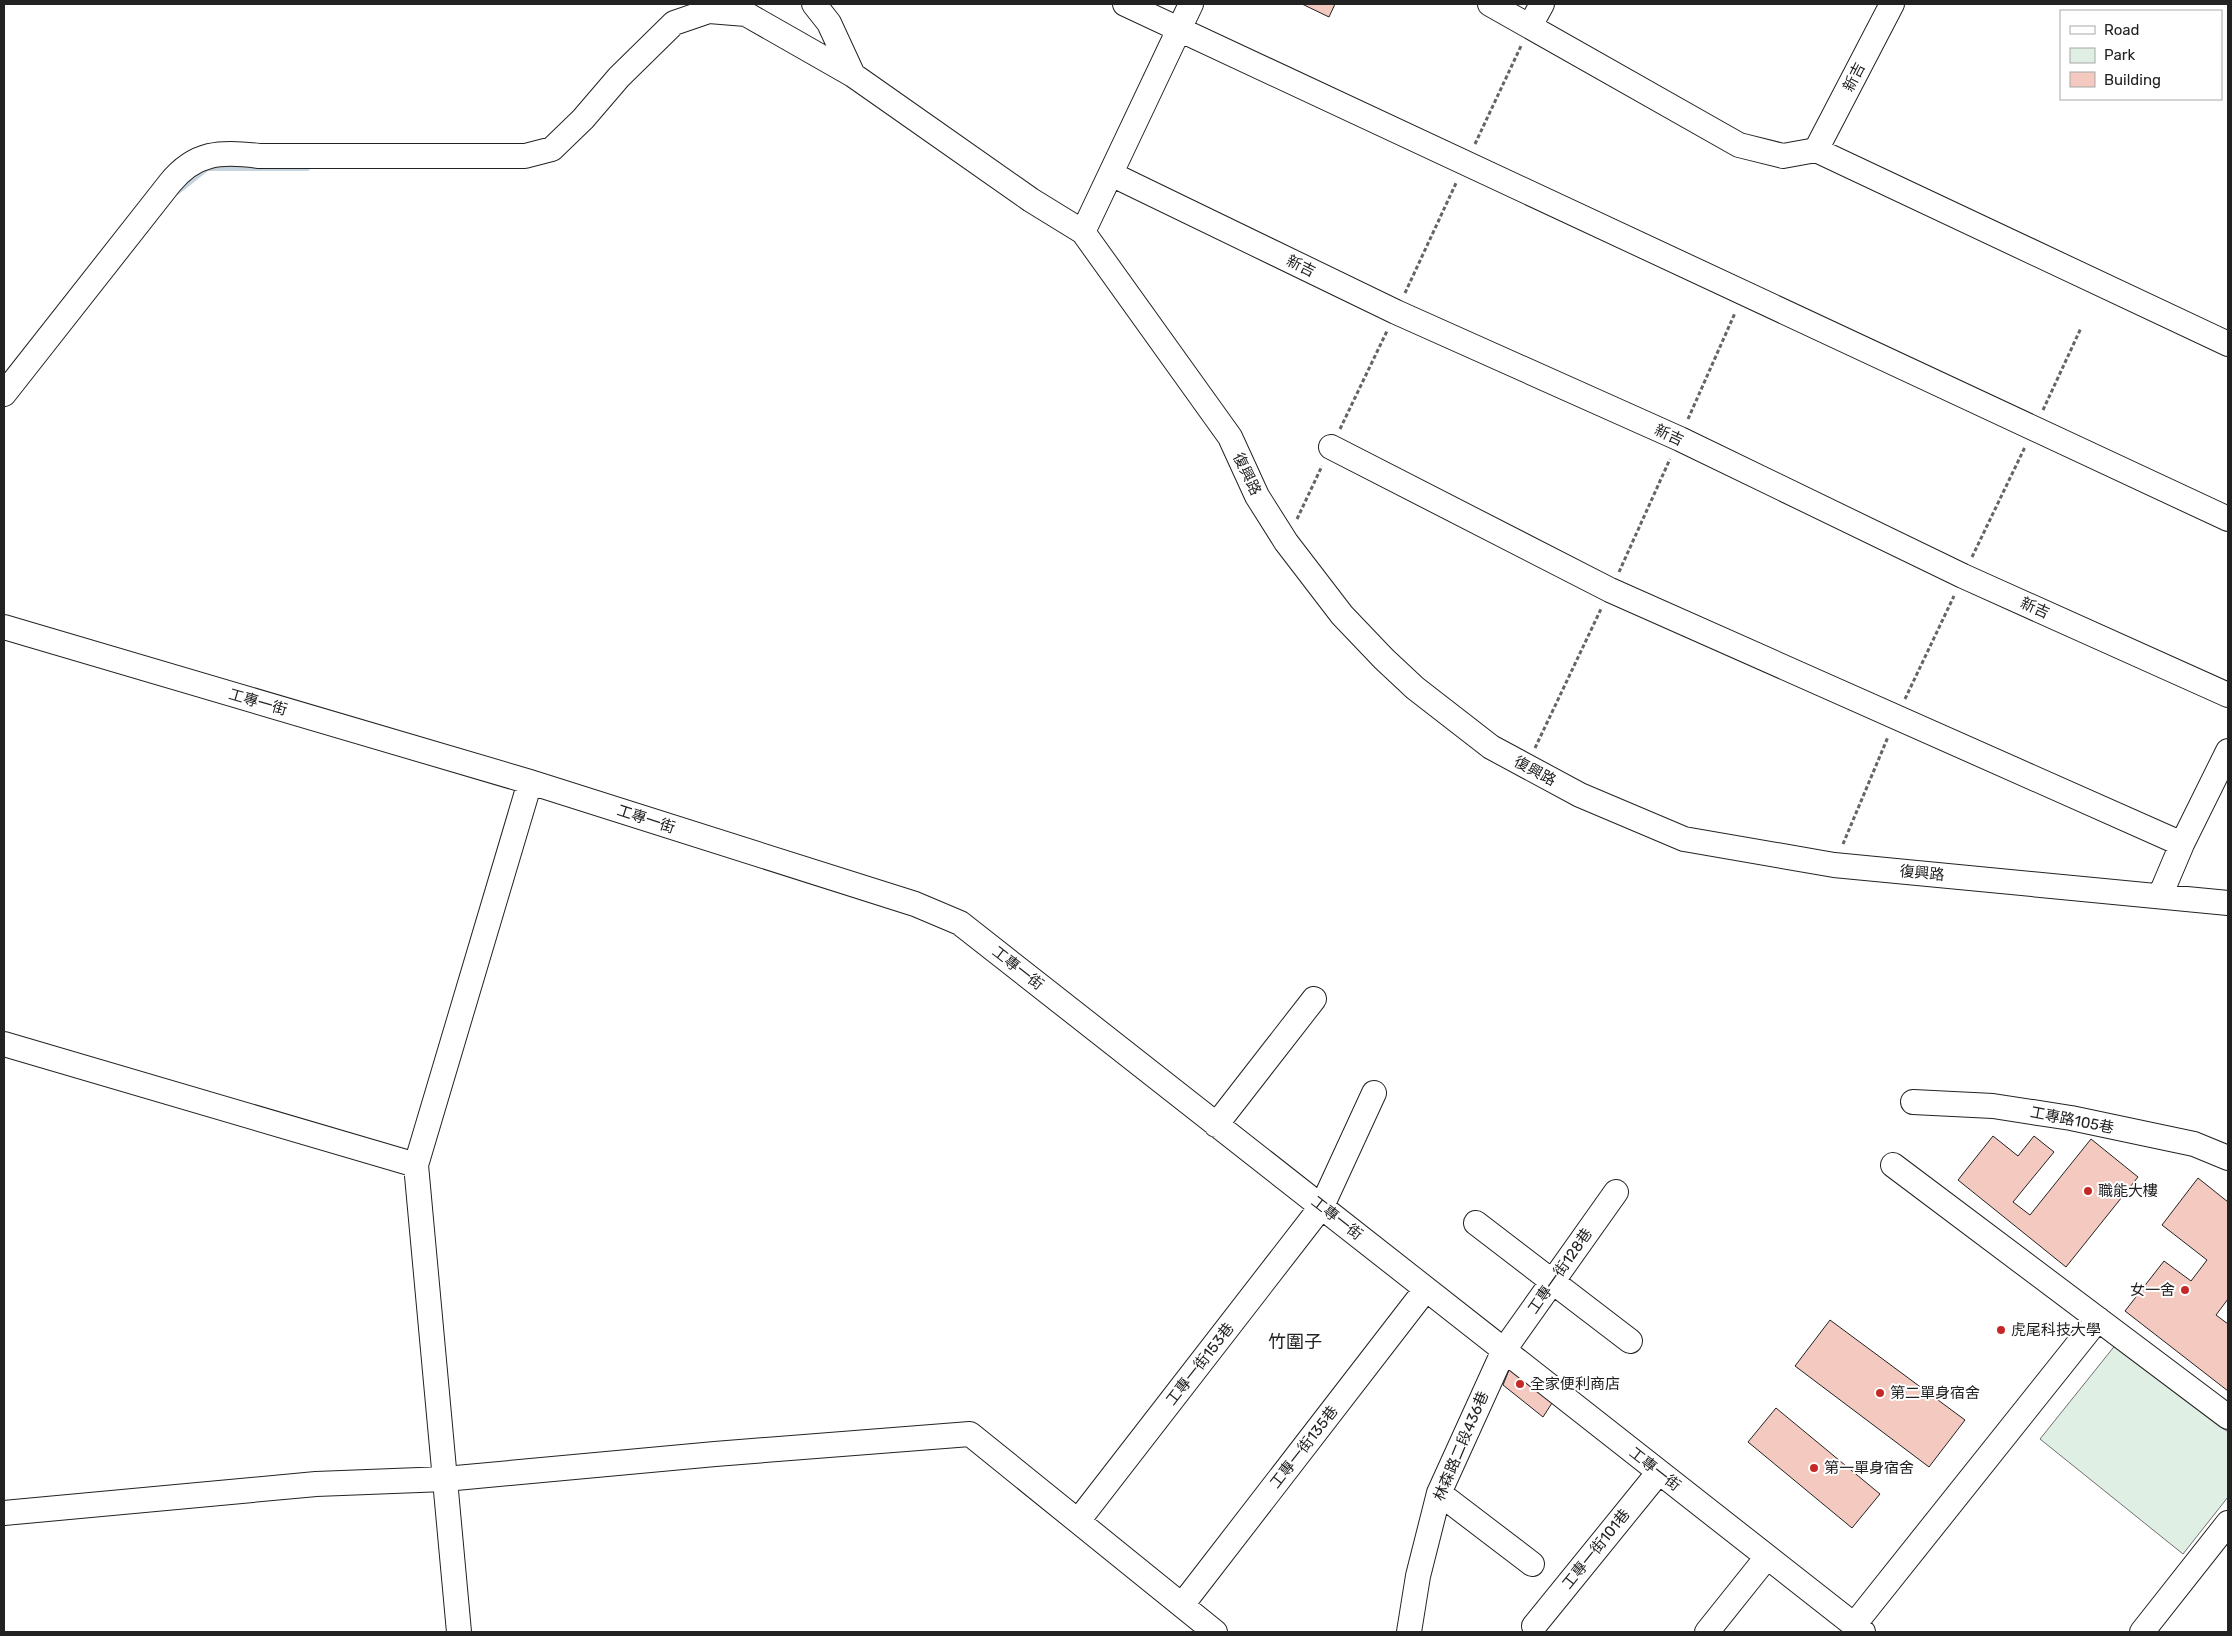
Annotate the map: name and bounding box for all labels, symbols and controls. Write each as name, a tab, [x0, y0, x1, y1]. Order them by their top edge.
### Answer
legend	[2060, 10, 2222, 100]
text: Road	[2104, 21, 2140, 39]
text: Park	[2104, 46, 2135, 64]
street label: 新吉	[1839, 60, 1869, 94]
text: Building	[2104, 71, 2161, 89]
street label: 新吉	[1284, 251, 1318, 281]
street label: 新吉	[1652, 421, 1686, 449]
street label: 復興路	[1229, 450, 1265, 498]
street label: 新吉	[2018, 594, 2052, 622]
street label: 工專一街	[227, 685, 289, 719]
street label: 復興路	[1511, 752, 1559, 790]
street label: 工專一街	[615, 801, 677, 837]
street label: 復興路	[1899, 862, 1945, 884]
street label: 工專一街	[989, 942, 1047, 994]
street label: 工專路105巷	[2029, 1103, 2115, 1137]
place label: 職能大樓	[2098, 1182, 2158, 1200]
marker: 職能大樓	[2082, 1185, 2094, 1197]
street label: 工專一街	[1308, 1192, 1366, 1244]
street label: 工專一街128巷	[1524, 1225, 1596, 1317]
place label: 女一舍	[2130, 1281, 2175, 1299]
marker: 女一舍	[2179, 1284, 2191, 1296]
street label: 工專一街153巷	[1162, 1319, 1238, 1409]
place label: 虎尾科技大學	[2011, 1321, 2101, 1339]
marker: 虎尾科技大學	[1995, 1324, 2007, 1336]
district label: 竹圍子	[1268, 1331, 1322, 1353]
place label: 全家便利商店	[1530, 1375, 1620, 1393]
marker: 全家便利商店	[1514, 1378, 1526, 1390]
place label: 第二單身宿舍	[1890, 1384, 1980, 1402]
marker: 第二單身宿舍	[1874, 1387, 1886, 1399]
street label: 林森路二段436巷	[1430, 1388, 1492, 1504]
street label: 工專一街135巷	[1266, 1402, 1342, 1492]
street label: 工專一街	[1626, 1443, 1684, 1495]
place label: 第一單身宿舍	[1824, 1459, 1914, 1477]
marker: 第一單身宿舍	[1808, 1462, 1820, 1474]
street label: 工專一街101巷	[1558, 1505, 1634, 1593]

